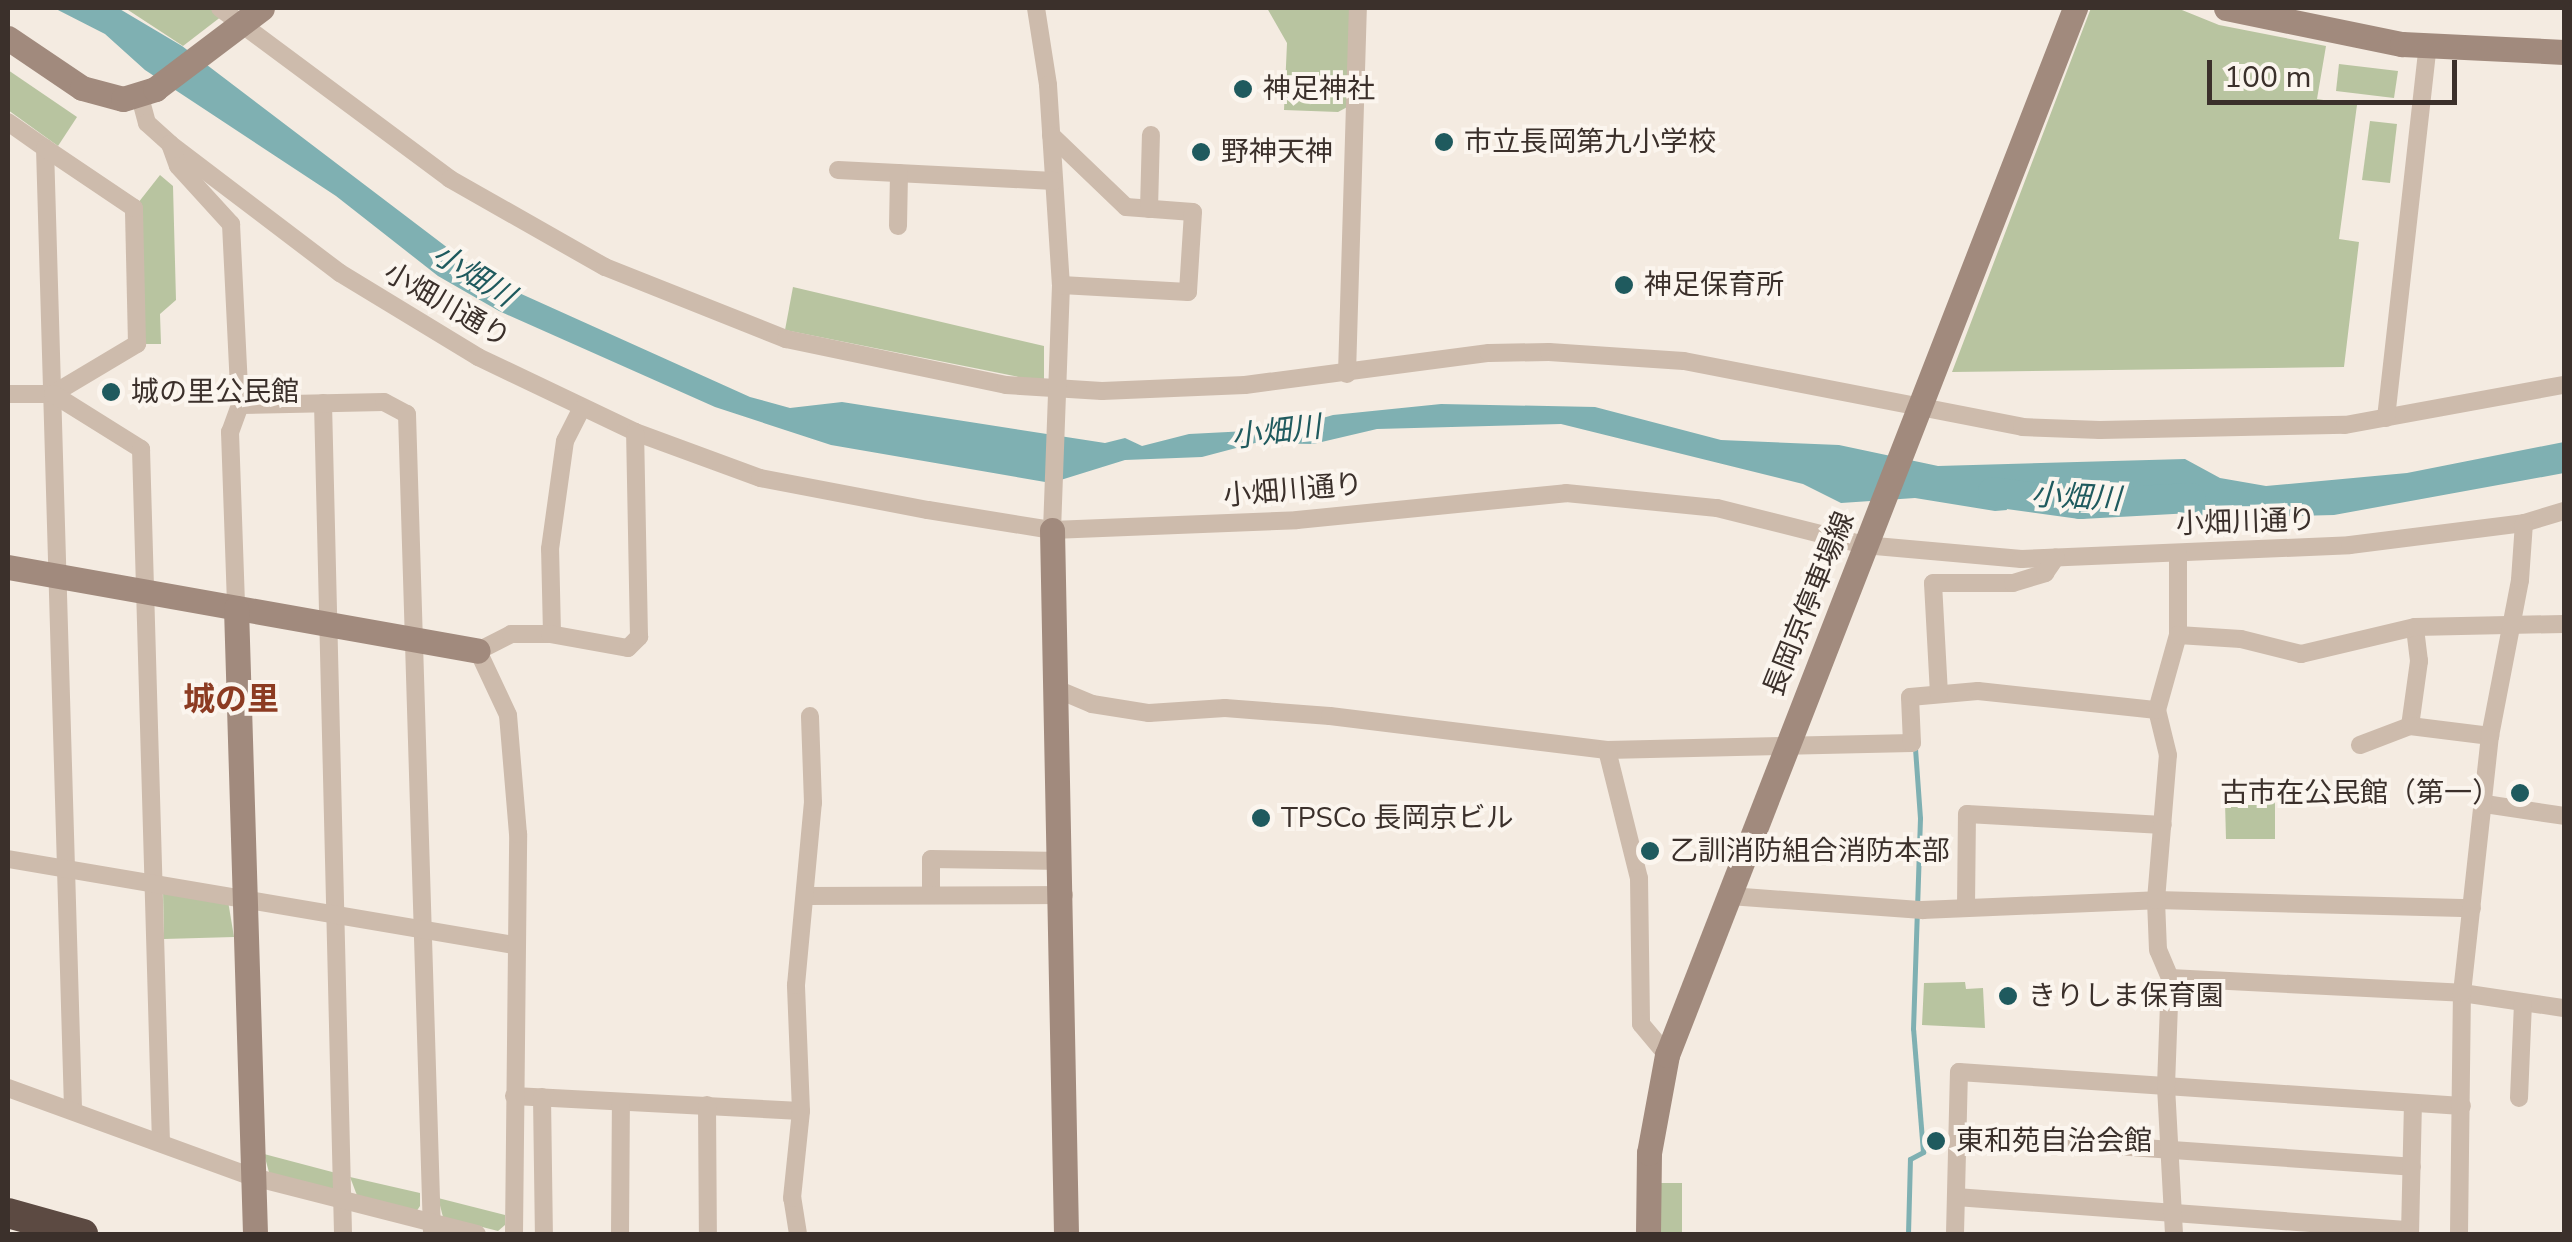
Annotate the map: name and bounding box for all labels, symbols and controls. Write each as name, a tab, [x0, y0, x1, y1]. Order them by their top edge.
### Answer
scale bar	[2212, 40, 2462, 102]
text: 100 m	[2224, 57, 2311, 98]
place label: 神足神社	[1263, 72, 1375, 106]
marker: 神足神社	[1232, 78, 1254, 100]
place label: 市立長岡第九小学校	[1464, 125, 1716, 159]
marker: 市立長岡第九小学校	[1433, 131, 1455, 153]
place label: 野神天神	[1221, 135, 1333, 169]
marker: 野神天神	[1190, 141, 1212, 163]
water label: 小畑川	[425, 237, 521, 315]
street label: 小畑川通り	[378, 255, 516, 355]
place label: 神足保育所	[1644, 268, 1784, 302]
marker: 神足保育所	[1613, 274, 1635, 296]
place label: 城の里公民館	[131, 375, 299, 409]
marker: 城の里公民館	[100, 381, 122, 403]
water label: 小畑川	[1229, 410, 1323, 456]
street label: 小畑川通り	[1222, 467, 1364, 513]
water label: 小畑川	[2030, 478, 2122, 518]
street label: 小畑川通り	[2175, 503, 2317, 541]
street label: 長岡京停車場線	[1757, 507, 1861, 701]
district label: 城の里	[183, 681, 279, 719]
place label: 古市在公民館（第一）	[2220, 776, 2500, 810]
marker: 古市在公民館（第一）	[2509, 782, 2531, 804]
place label: TPSCo 長岡京ビル	[1281, 801, 1513, 835]
marker: TPSCo 長岡京ビル	[1250, 807, 1272, 829]
place label: 乙訓消防組合消防本部	[1670, 834, 1950, 868]
marker: 乙訓消防組合消防本部	[1639, 840, 1661, 862]
place label: きりしま保育園	[2028, 979, 2224, 1013]
marker: きりしま保育園	[1997, 985, 2019, 1007]
place label: 東和苑自治会館	[1956, 1124, 2152, 1158]
marker: 東和苑自治会館	[1925, 1130, 1947, 1152]

